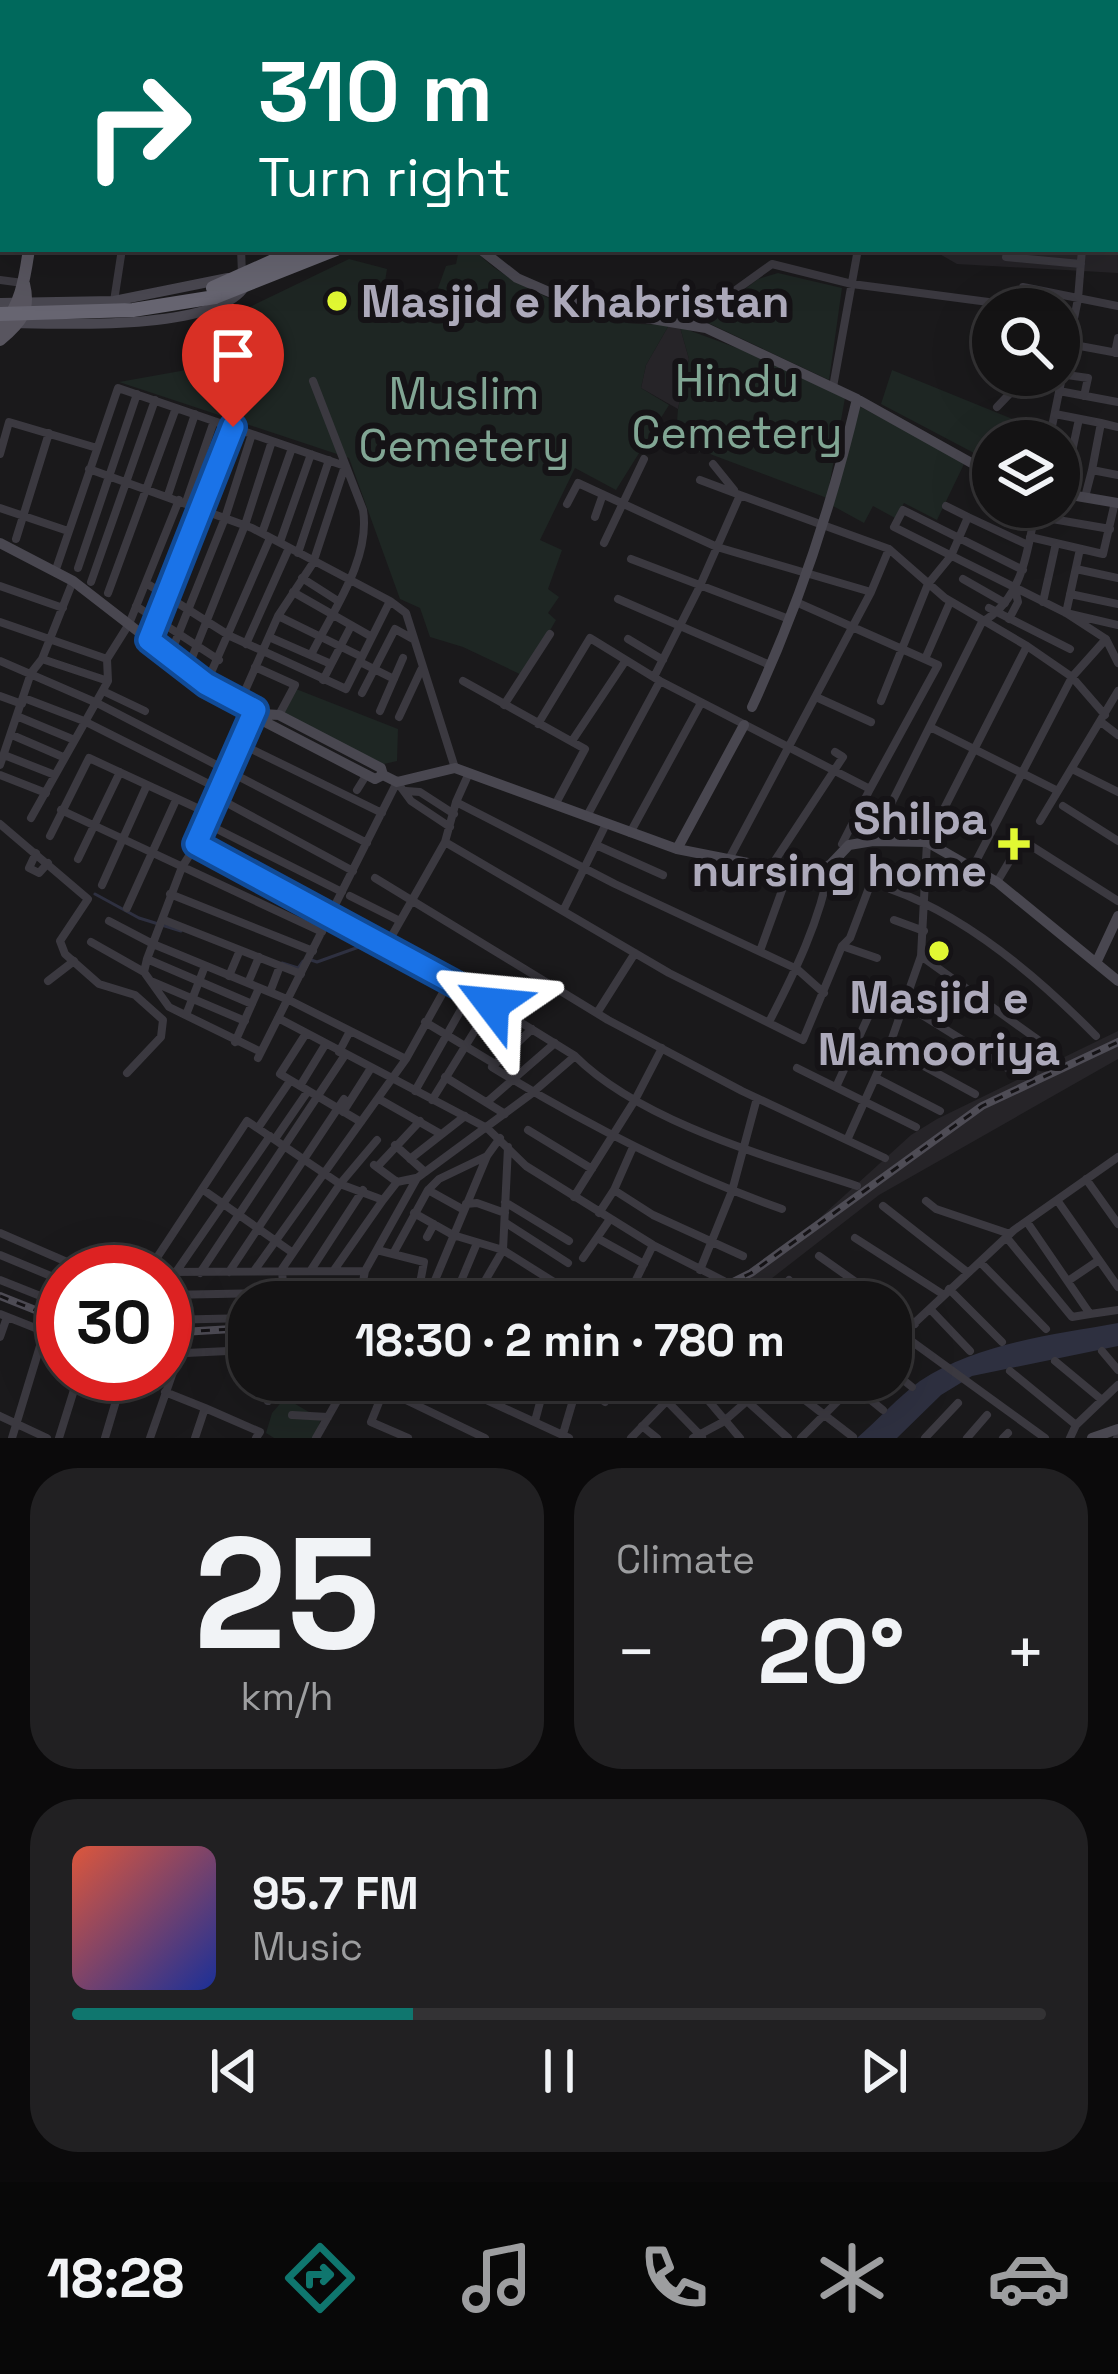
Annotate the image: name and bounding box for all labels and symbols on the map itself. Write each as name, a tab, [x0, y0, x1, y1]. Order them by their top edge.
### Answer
place label: Masjid e Khabristan	[361, 273, 789, 330]
marker: Masjid e Khabristan	[324, 288, 350, 314]
pin	[182, 304, 284, 427]
park label: Hindu Cemetery	[631, 352, 843, 461]
park label: Muslim Cemetery	[358, 365, 570, 474]
place label: Shilpa nursing home	[692, 790, 987, 899]
marker: Shilpa nursing home	[998, 828, 1030, 860]
marker: Masjid e Mamooriya	[926, 938, 952, 964]
position arrow	[429, 941, 555, 1067]
place label: Masjid e Mamooriya	[818, 969, 1060, 1078]
speed limit sign: 30	[36, 1245, 192, 1401]

